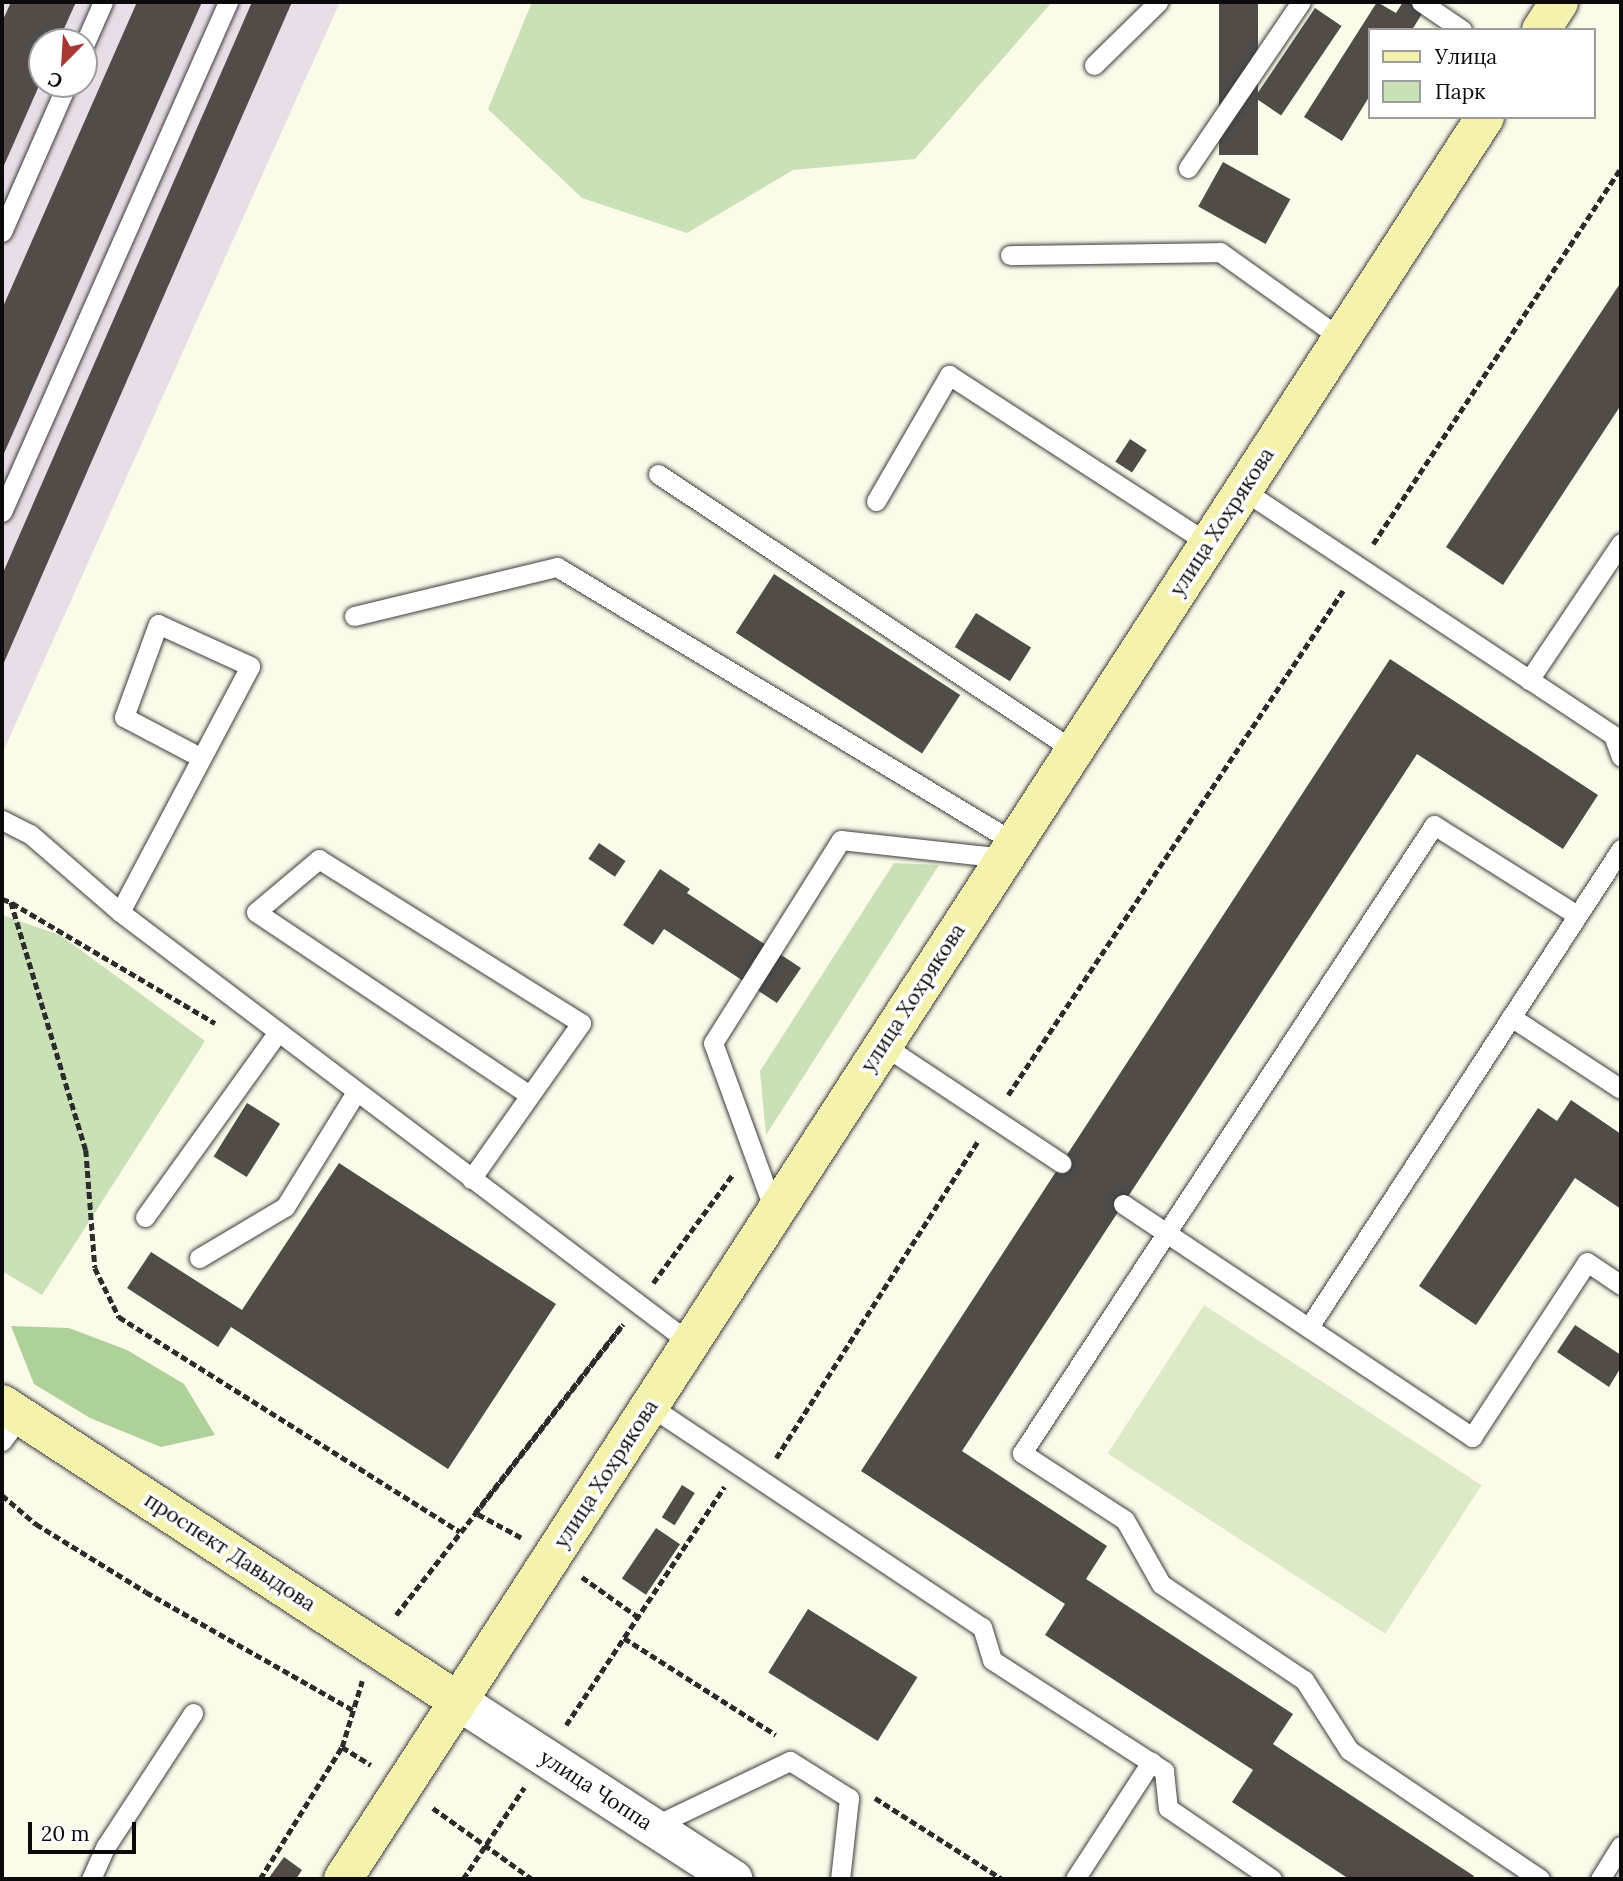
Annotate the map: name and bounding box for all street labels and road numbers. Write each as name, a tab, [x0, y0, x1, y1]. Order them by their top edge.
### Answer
street label: улица Хохрякова	[1165, 443, 1279, 601]
street label: улица Хохрякова	[856, 919, 970, 1077]
street label: улица Хохрякова	[549, 1395, 663, 1553]
street label: проспект Давыдова	[140, 1487, 320, 1617]
street label: улица Чоппа	[535, 1744, 657, 1836]

